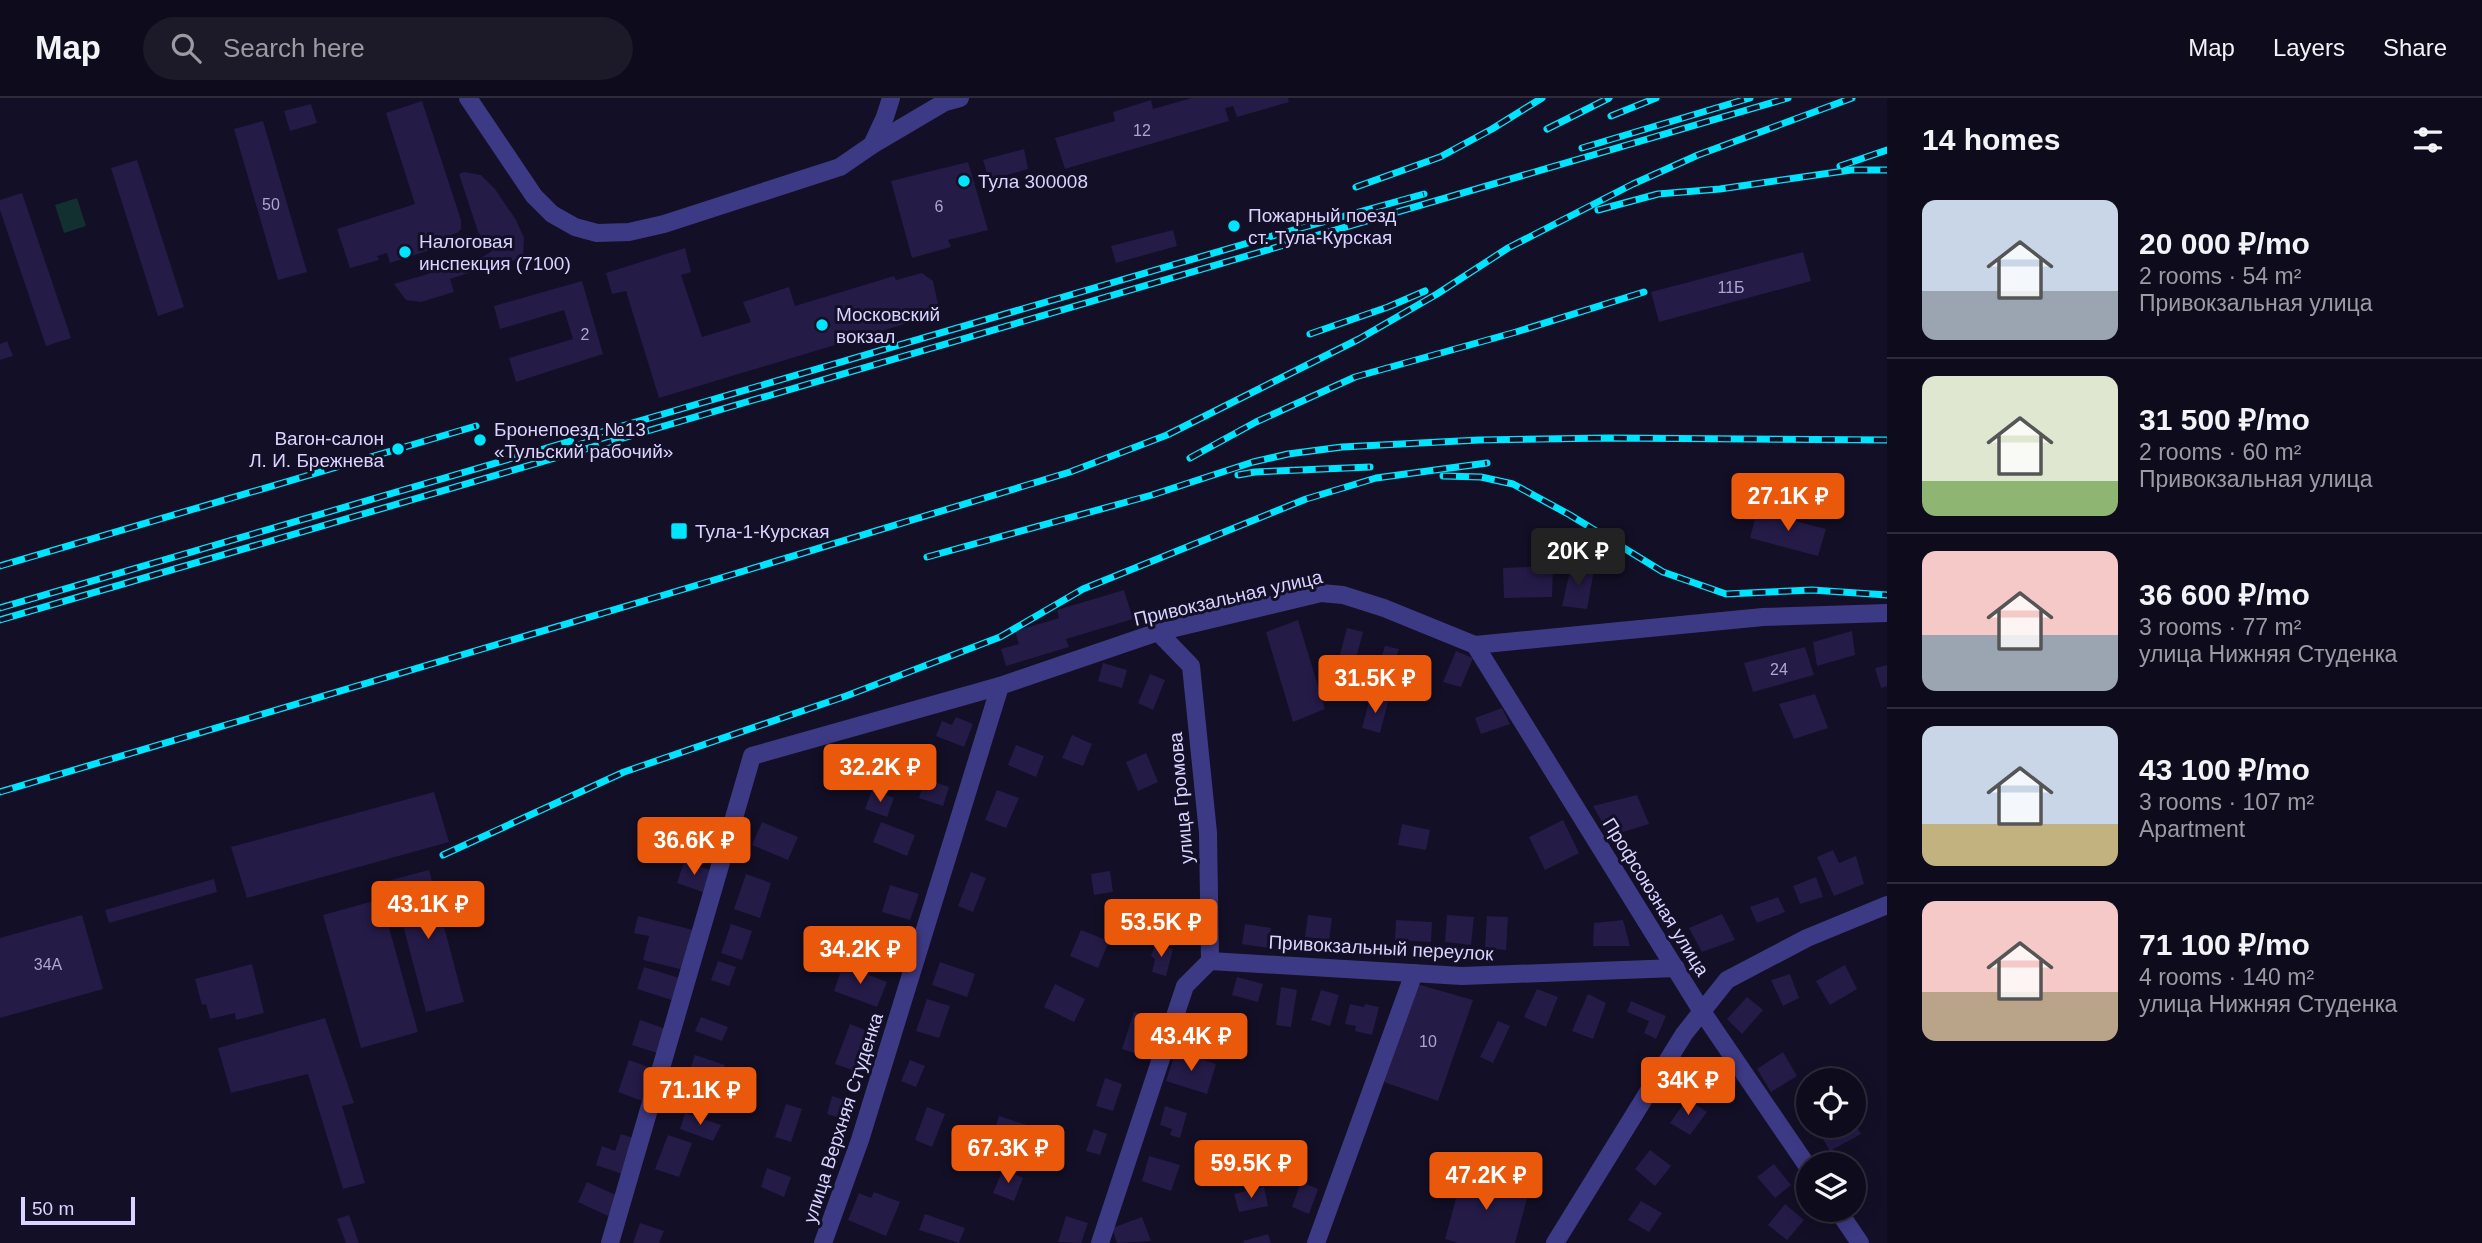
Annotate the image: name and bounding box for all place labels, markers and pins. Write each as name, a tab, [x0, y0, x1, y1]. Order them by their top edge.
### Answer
place label: Тула 300008	[978, 171, 1088, 192]
marker: Тула 300008	[956, 173, 972, 189]
place label: Пожарный поезд ст. Тула-Курская	[1248, 205, 1396, 248]
marker: Пожарный поезд ст. Тула-Курская	[1226, 218, 1242, 234]
place label: Налоговая инспекция (7100)	[419, 231, 571, 274]
marker: Налоговая инспекция (7100)	[397, 244, 413, 260]
place label: Московский вокзал	[836, 304, 940, 347]
marker: Московский вокзал	[814, 317, 830, 333]
place label: Бронепоезд №13 «Тульский рабочий»	[494, 419, 673, 462]
place label: Вагон-салон Л. И. Брежнева	[249, 428, 384, 471]
marker: Бронепоезд №13 «Тульский рабочий»	[472, 432, 488, 448]
marker: Вагон-салон Л. И. Брежнева	[390, 441, 406, 457]
pin: 27.1K ₽	[1723, 474, 1853, 533]
marker: Тула-1-Курская	[669, 521, 689, 541]
place label: Тула-1-Курская	[695, 521, 830, 542]
pin: 20K ₽	[1529, 528, 1627, 588]
pin: 31.5K ₽	[1310, 656, 1440, 715]
pin: 32.2K ₽	[815, 744, 945, 804]
pin: 36.6K ₽	[629, 818, 759, 877]
pin: 43.1K ₽	[363, 882, 493, 941]
pin: 53.5K ₽	[1096, 900, 1226, 959]
pin: 34.2K ₽	[795, 926, 925, 986]
pin: 43.4K ₽	[1126, 1014, 1256, 1073]
pin: 34K ₽	[1639, 1058, 1737, 1117]
pin: 71.1K ₽	[635, 1068, 765, 1127]
pin: 67.3K ₽	[943, 1126, 1073, 1185]
pin: 59.5K ₽	[1186, 1140, 1316, 1200]
pin: 47.2K ₽	[1421, 1152, 1551, 1212]

